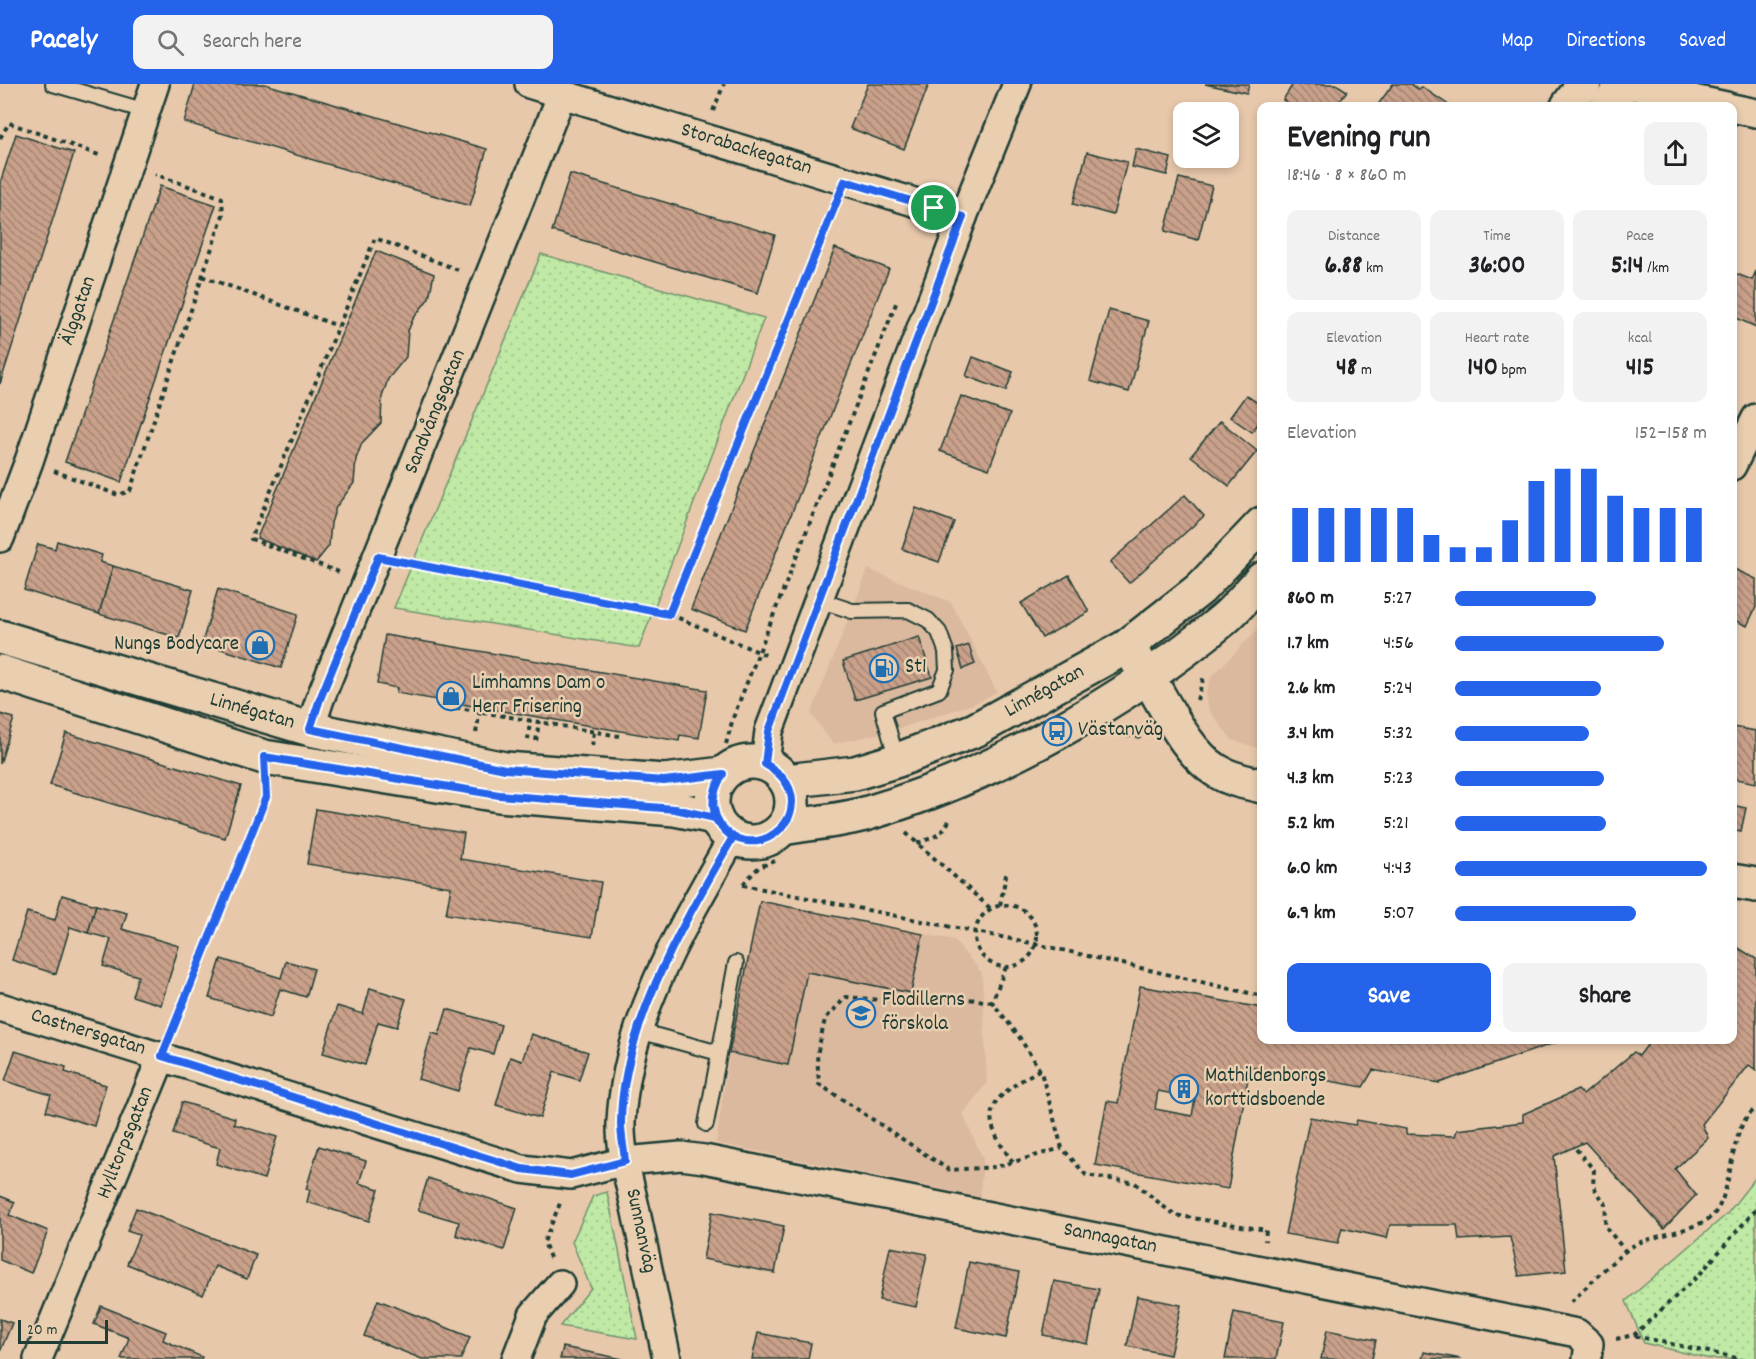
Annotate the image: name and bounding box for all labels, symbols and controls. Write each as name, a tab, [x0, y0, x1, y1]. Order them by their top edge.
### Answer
search box	[133, 15, 553, 69]
text: Pacely	[30, 22, 97, 62]
icon: search	[154, 26, 187, 59]
text: Search here	[202, 27, 302, 58]
text: Map	[1502, 27, 1533, 57]
text: Directions	[1566, 27, 1646, 57]
text: Saved	[1679, 27, 1726, 57]
map controls	[1173, 102, 1239, 168]
button: layers	[1173, 102, 1239, 168]
street label: Storabackegatan	[677, 116, 815, 184]
text: Evening run	[1287, 116, 1431, 163]
button: share	[1644, 122, 1707, 185]
text: 18:46 · 8 × 860 m	[1287, 162, 1407, 190]
pin	[908, 182, 959, 233]
icon: arrive	[917, 191, 950, 224]
text: Distance	[1328, 225, 1380, 248]
text: Time	[1483, 225, 1511, 248]
text: Pace	[1626, 225, 1654, 248]
text: 6.88	[1324, 248, 1362, 285]
text: 36:00	[1469, 248, 1525, 285]
text: 5:14	[1611, 248, 1644, 285]
text: km	[1362, 257, 1384, 280]
text: /km	[1644, 257, 1669, 280]
street label: Älggatan	[53, 272, 105, 350]
text: Elevation	[1326, 327, 1382, 350]
text: Heart rate	[1465, 327, 1529, 350]
text: kcal	[1628, 327, 1652, 350]
street label: Sandvångsgatan	[397, 345, 475, 479]
text: 48	[1336, 350, 1357, 387]
text: 140	[1467, 350, 1498, 387]
text: 415	[1626, 350, 1654, 387]
text: m	[1357, 359, 1372, 382]
text: bpm	[1498, 359, 1527, 382]
text: Elevation	[1287, 420, 1357, 448]
text: 152–158 m	[1635, 420, 1707, 448]
text: 860 m	[1287, 585, 1334, 613]
text: 5:27	[1383, 585, 1412, 613]
shop icon: Nungs Bodycare	[244, 629, 276, 661]
place label: Nungs Bodycare	[114, 630, 239, 660]
text: 1.7 km	[1287, 630, 1329, 658]
text: 4:56	[1383, 630, 1414, 658]
fuel station icon: St1	[868, 652, 900, 684]
place label: St1	[905, 653, 927, 683]
street label: Linnégatan	[1000, 658, 1090, 726]
place label: Limhamns Dam o Herr Frisering	[472, 669, 605, 723]
text: 2.6 km	[1287, 675, 1335, 703]
text: 5:24	[1383, 675, 1413, 703]
shop icon: Limhamns Dam o Herr Frisering	[435, 680, 467, 712]
street label: Linnégatan	[206, 686, 298, 738]
bus stop icon: Västanväg	[1041, 715, 1073, 747]
place label: Västanväg	[1078, 716, 1163, 746]
text: 3.4 km	[1287, 720, 1334, 748]
text: 5:32	[1383, 720, 1413, 748]
text: 4.3 km	[1287, 765, 1334, 793]
text: 5:23	[1383, 765, 1413, 793]
text: 5.2 km	[1287, 810, 1335, 838]
text: 5:21	[1383, 810, 1409, 838]
text: 6.0 km	[1287, 855, 1338, 883]
text: 4:43	[1383, 855, 1412, 883]
text: 6.9 km	[1287, 900, 1336, 928]
text: 5:07	[1383, 900, 1414, 928]
button: Save	[1287, 963, 1491, 1032]
button: Share	[1503, 963, 1707, 1032]
place label: Flodillerns förskola	[882, 986, 965, 1040]
school or university icon: Flodillerns förskola	[845, 997, 877, 1029]
street label: Castnersgatan	[27, 1001, 149, 1065]
place label: Mathildenborgs korttidsboende	[1205, 1062, 1326, 1116]
building icon: Mathildenborgs korttidsboende	[1168, 1073, 1200, 1105]
street label: Hylltorpsgatan	[90, 1082, 162, 1204]
street label: Sunnanväg	[616, 1186, 664, 1276]
street label: Sannagatan	[1061, 1215, 1159, 1263]
scale bar	[18, 1317, 108, 1344]
text: 20 m	[27, 1319, 57, 1342]

